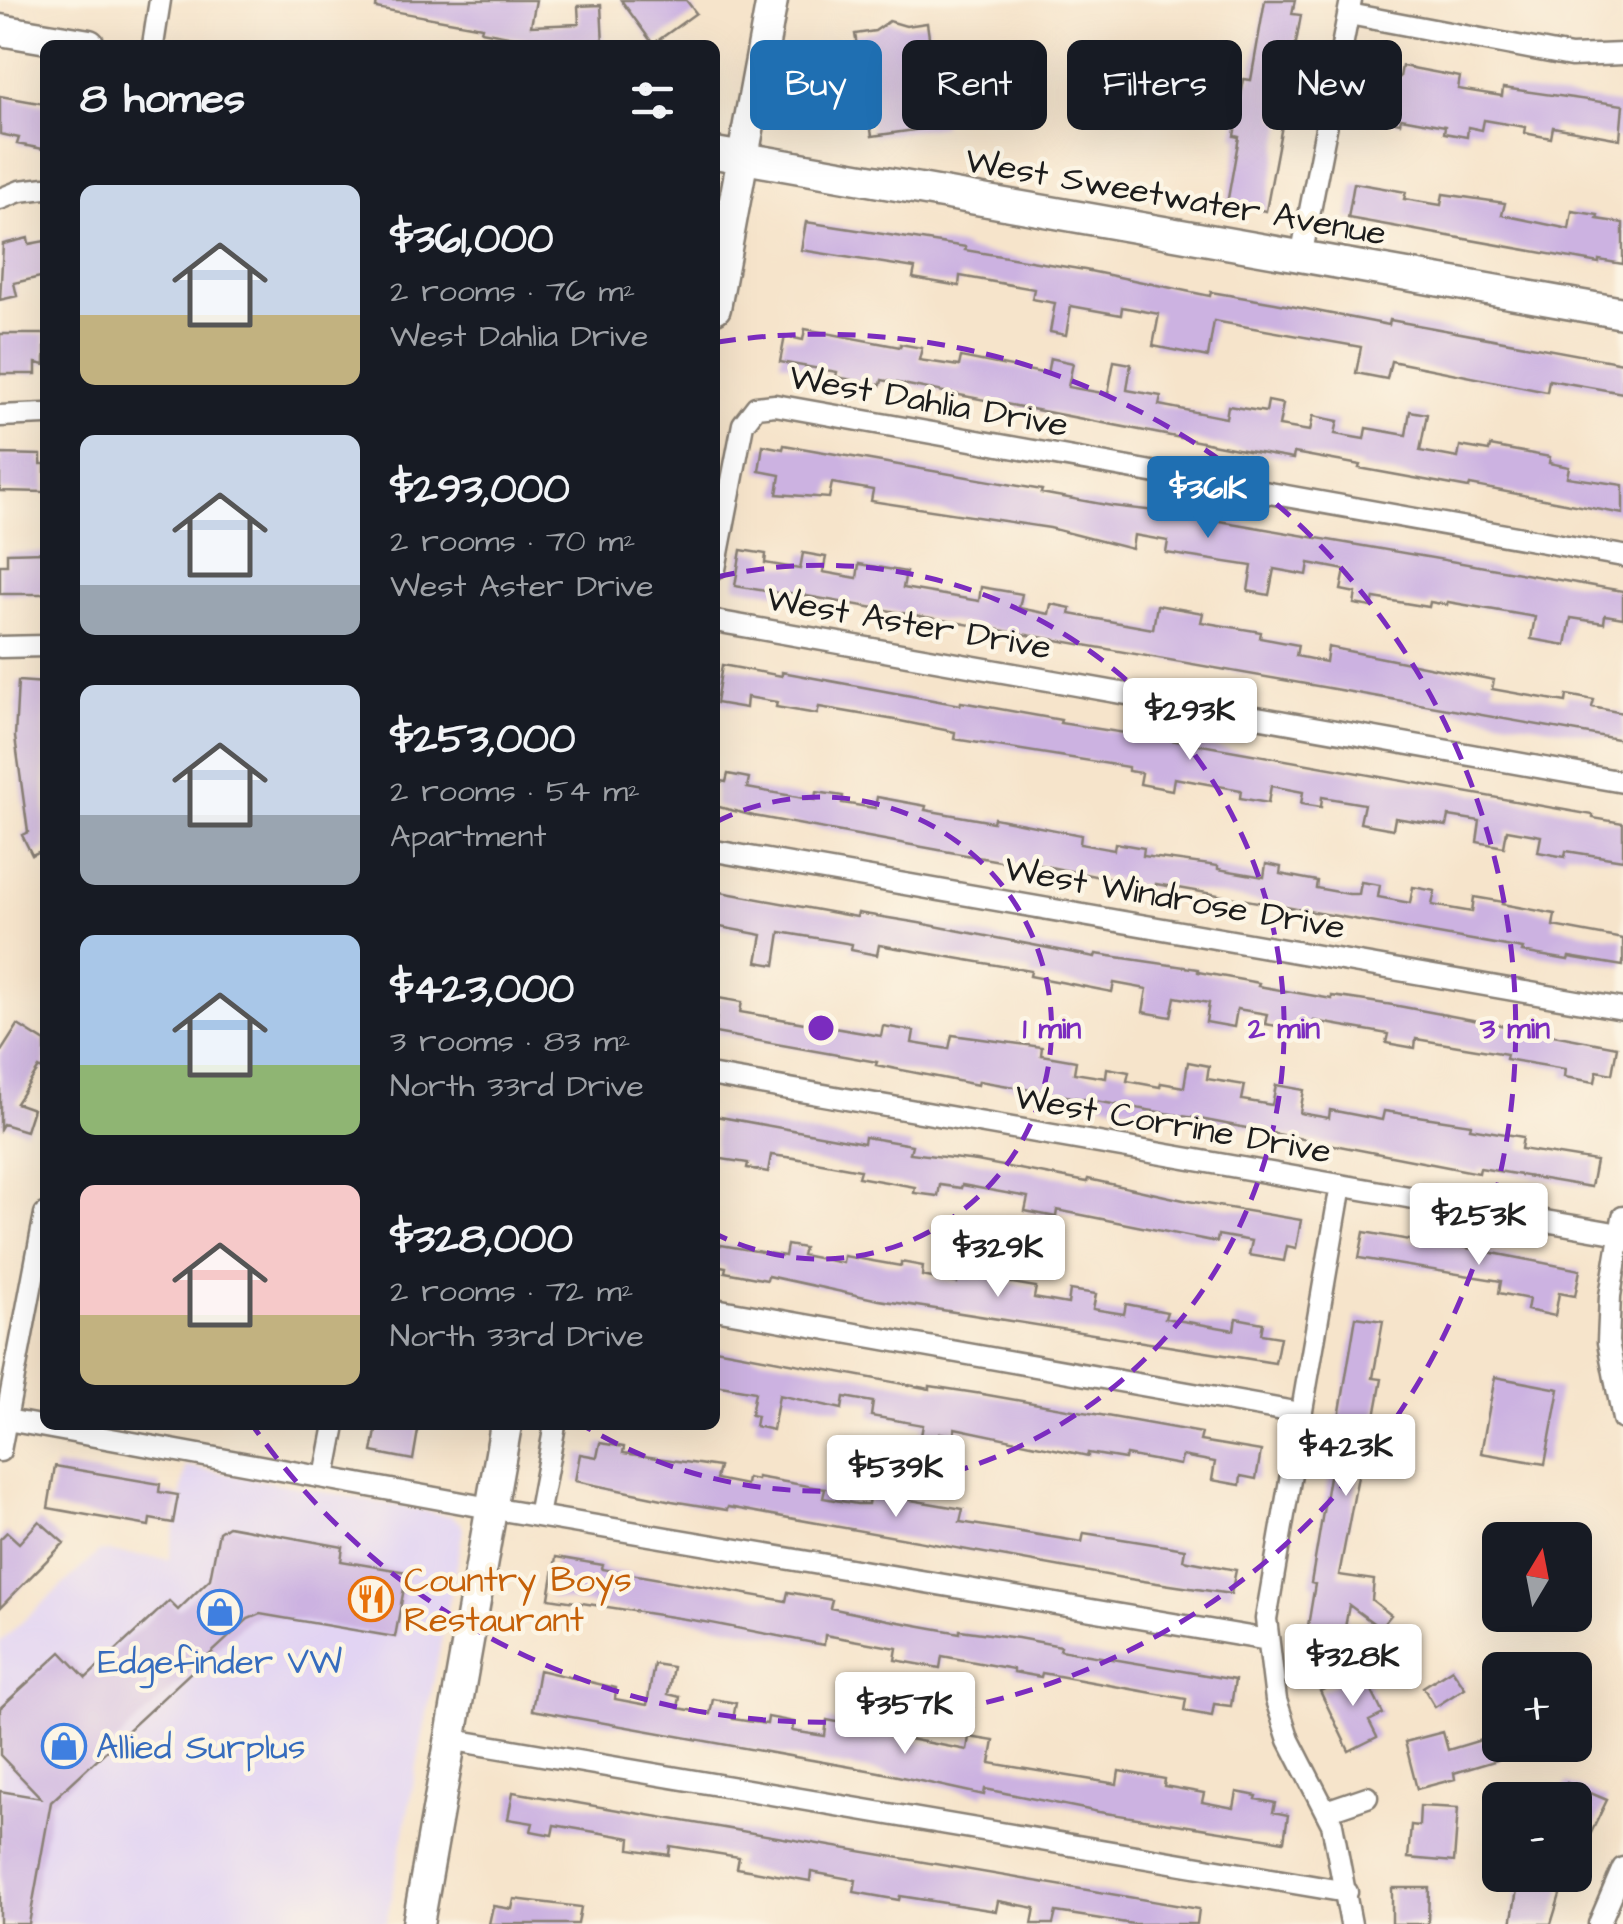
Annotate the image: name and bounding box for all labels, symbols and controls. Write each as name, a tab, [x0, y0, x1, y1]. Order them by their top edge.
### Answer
chip: Buy	[750, 40, 882, 130]
chip: Rent	[902, 40, 1047, 130]
chip: Filters	[1067, 40, 1242, 130]
chip: New	[1262, 40, 1402, 130]
text: 8 homes	[80, 71, 245, 129]
icon: filters	[625, 73, 680, 128]
street label: West Sweetwater Avenue	[961, 136, 1390, 259]
text: $361,000	[390, 211, 553, 269]
icon: home	[160, 225, 280, 345]
text: 2 rooms · 76 m²	[390, 269, 635, 314]
text: West Dahlia Drive	[390, 314, 648, 359]
street label: West Dahlia Drive	[785, 353, 1072, 450]
pin: $361K	[1138, 456, 1278, 541]
text: $293,000	[390, 461, 570, 519]
text: $361K	[1169, 466, 1247, 511]
icon: home	[160, 475, 280, 595]
text: 2 rooms · 70 m²	[390, 519, 635, 564]
text: West Aster Drive	[390, 564, 654, 609]
street label: West Aster Drive	[762, 574, 1055, 673]
pin: $293K	[1120, 678, 1260, 763]
text: $293K	[1145, 688, 1235, 733]
text: $253,000	[390, 711, 575, 769]
icon: home	[160, 725, 280, 845]
text: 2 rooms · 54 m²	[390, 769, 640, 814]
text: Apartment	[390, 814, 546, 859]
street label: West Windrose Drive	[1001, 844, 1349, 953]
text: $423,000	[390, 961, 574, 1019]
icon: home	[160, 975, 280, 1095]
text: 1 min	[1023, 1008, 1081, 1050]
text: 2 min	[1247, 1008, 1320, 1050]
text: 3 min	[1479, 1008, 1550, 1050]
centre of rings	[803, 1010, 839, 1046]
text: 3 rooms · 83 m²	[390, 1019, 631, 1064]
text: North 33rd Drive	[390, 1064, 644, 1109]
street label: West Corrine Drive	[1011, 1072, 1335, 1176]
pin: $253K	[1409, 1183, 1549, 1268]
text: $253K	[1432, 1193, 1526, 1238]
text: $328,000	[390, 1211, 573, 1269]
pin: $329K	[928, 1215, 1068, 1300]
icon: home	[160, 1225, 280, 1345]
text: $329K	[953, 1225, 1043, 1270]
text: 2 rooms · 72 m²	[390, 1269, 634, 1314]
text: North 33rd Drive	[390, 1314, 644, 1359]
pin: $423K	[1276, 1414, 1416, 1499]
text: $423K	[1299, 1424, 1393, 1469]
pin: $539K	[826, 1435, 966, 1520]
text: $539K	[849, 1445, 943, 1490]
north arrow	[1482, 1522, 1592, 1632]
map controls	[1482, 1522, 1592, 1892]
place label: Country Boys Restaurant	[404, 1556, 632, 1645]
restaurant icon: Country Boys Restaurant	[348, 1576, 394, 1622]
shop icon: Edgefinder VW	[197, 1589, 243, 1635]
pin: $328K	[1283, 1624, 1423, 1709]
text: $328K	[1307, 1634, 1399, 1679]
place label: Edgefinder VW	[98, 1638, 342, 1689]
button: +	[1482, 1652, 1592, 1762]
pin: $357K	[835, 1672, 975, 1757]
text: $357K	[857, 1682, 953, 1727]
shop icon: Allied Surplus	[41, 1723, 87, 1769]
place label: Allied Surplus	[96, 1723, 306, 1772]
button: −	[1482, 1782, 1592, 1892]

